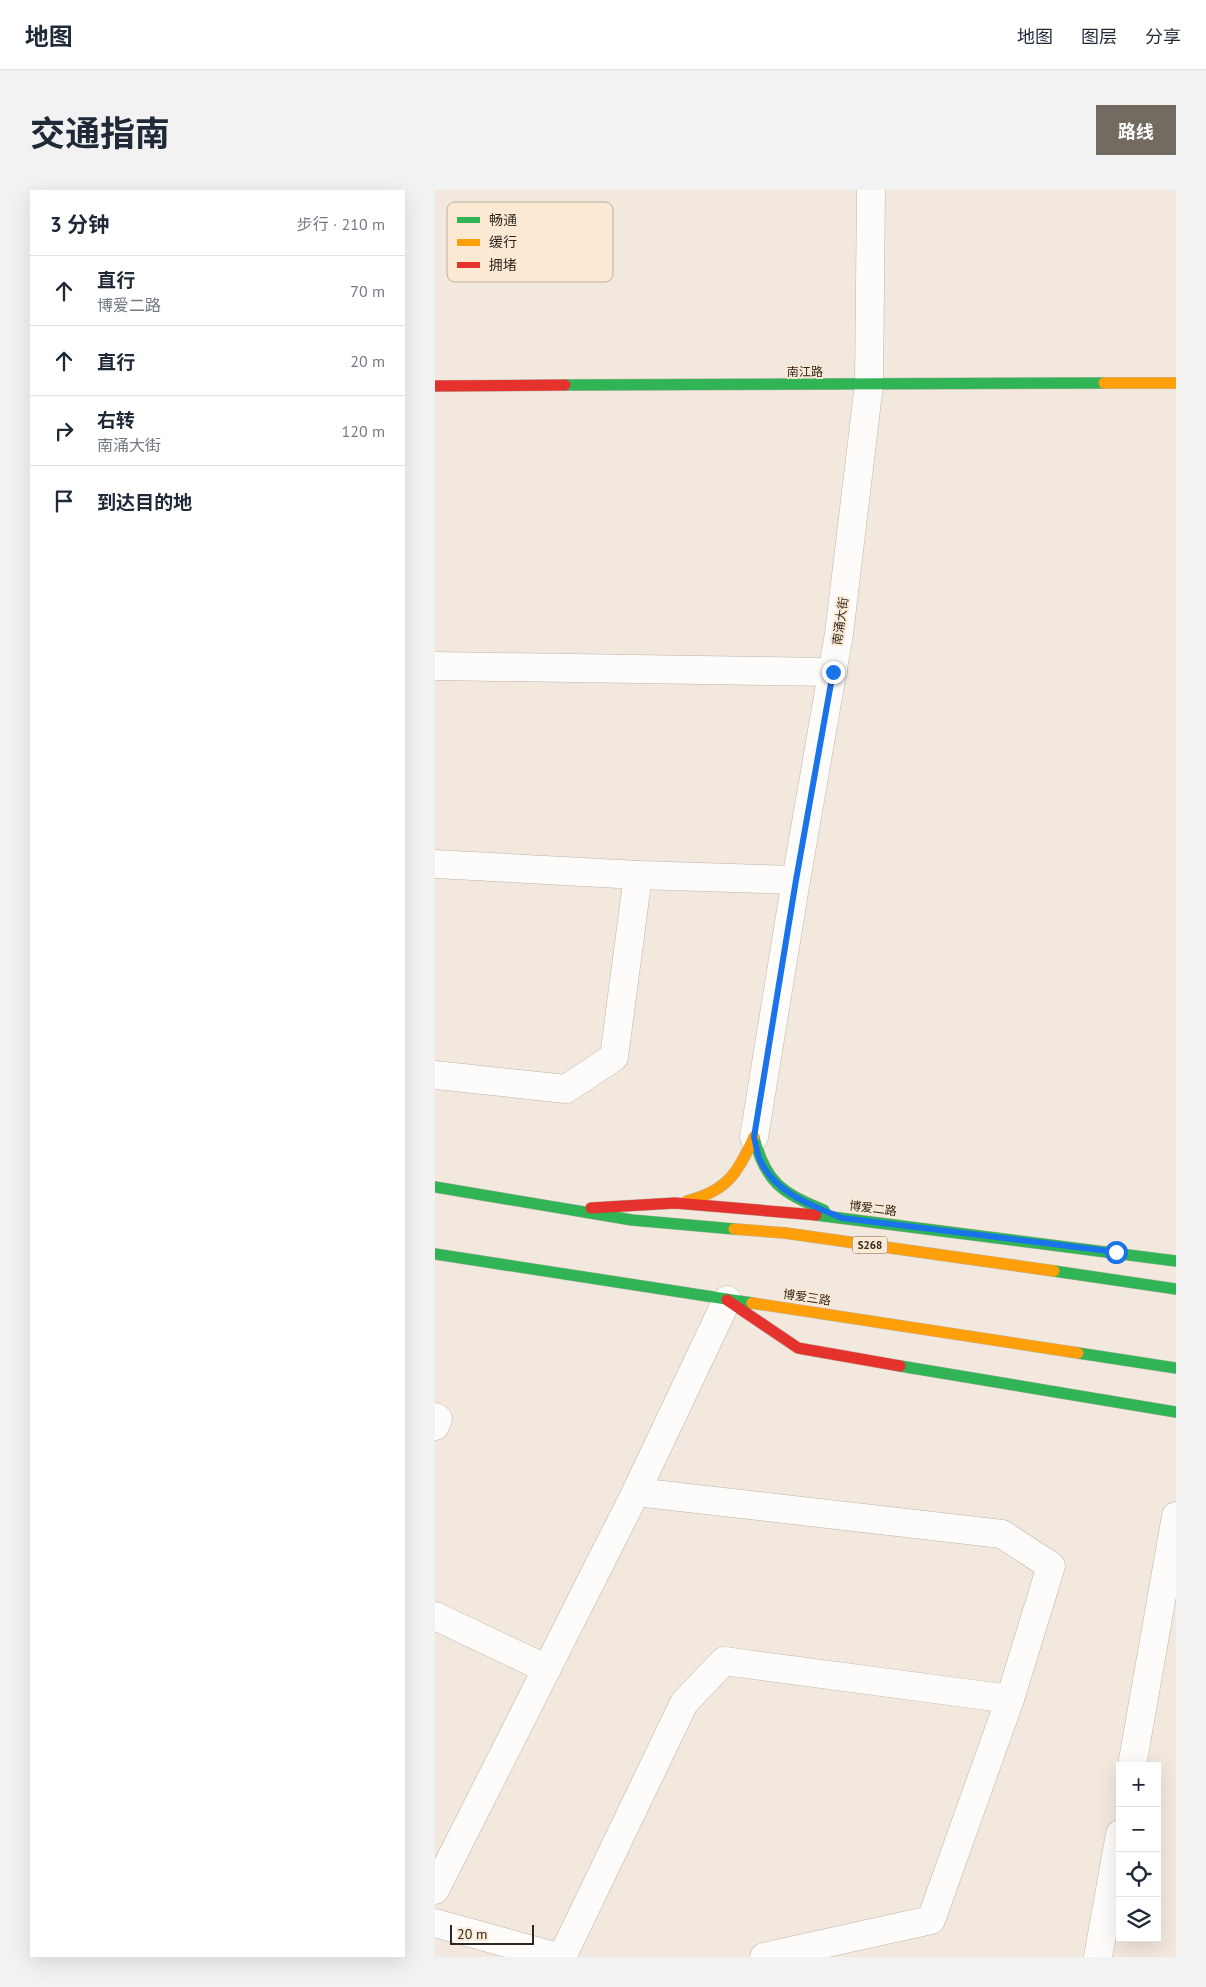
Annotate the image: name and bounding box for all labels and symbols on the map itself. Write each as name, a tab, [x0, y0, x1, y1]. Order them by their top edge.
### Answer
legend	[447, 202, 613, 282]
text: 畅通	[489, 211, 517, 229]
text: 缓行	[489, 233, 517, 251]
text: 拥堵	[489, 256, 517, 274]
street label: 南江路	[787, 364, 823, 379]
street label: 南涌大街	[829, 596, 851, 646]
route end	[822, 661, 845, 684]
street label: 博爱二路	[848, 1198, 898, 1218]
road number: S268	[853, 1236, 887, 1254]
route start	[1105, 1241, 1128, 1264]
street label: 博爱三路	[782, 1286, 832, 1308]
scale bar	[450, 1922, 534, 1945]

